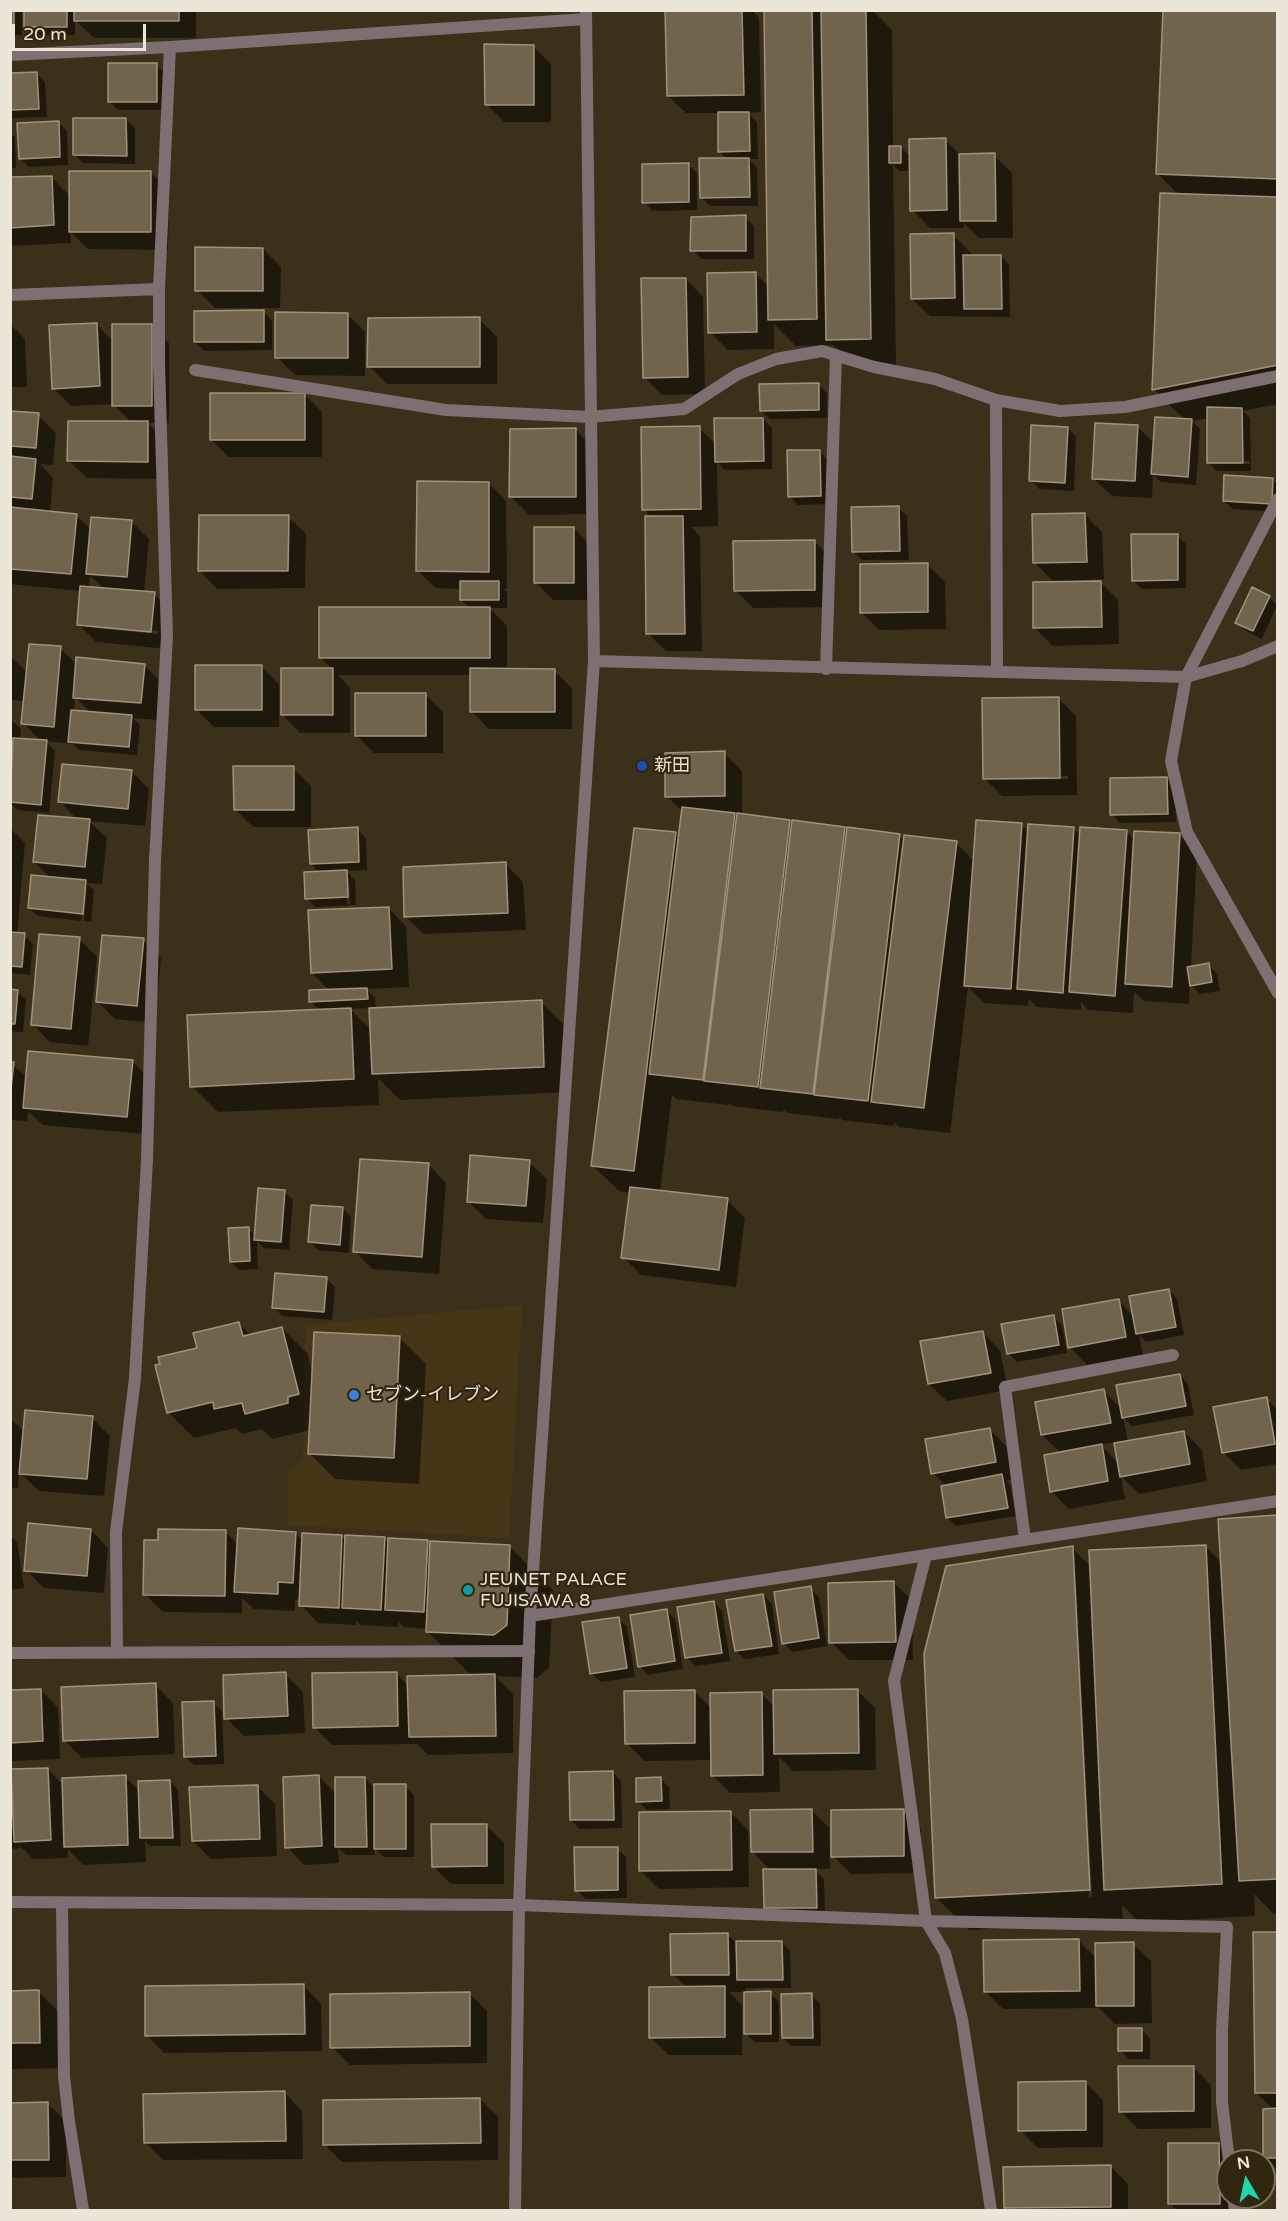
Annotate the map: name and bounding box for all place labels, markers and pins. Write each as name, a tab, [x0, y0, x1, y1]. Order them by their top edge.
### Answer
place label: 新田	[654, 755, 690, 777]
marker: 新田	[635, 759, 649, 773]
place label: セブン-イレブン	[366, 1384, 499, 1406]
marker: セブン-イレブン	[347, 1388, 361, 1402]
place label: JEUNET PALACE FUJISAWA 8	[480, 1569, 627, 1612]
marker: JEUNET PALACE FUJISAWA 8	[461, 1583, 475, 1597]

